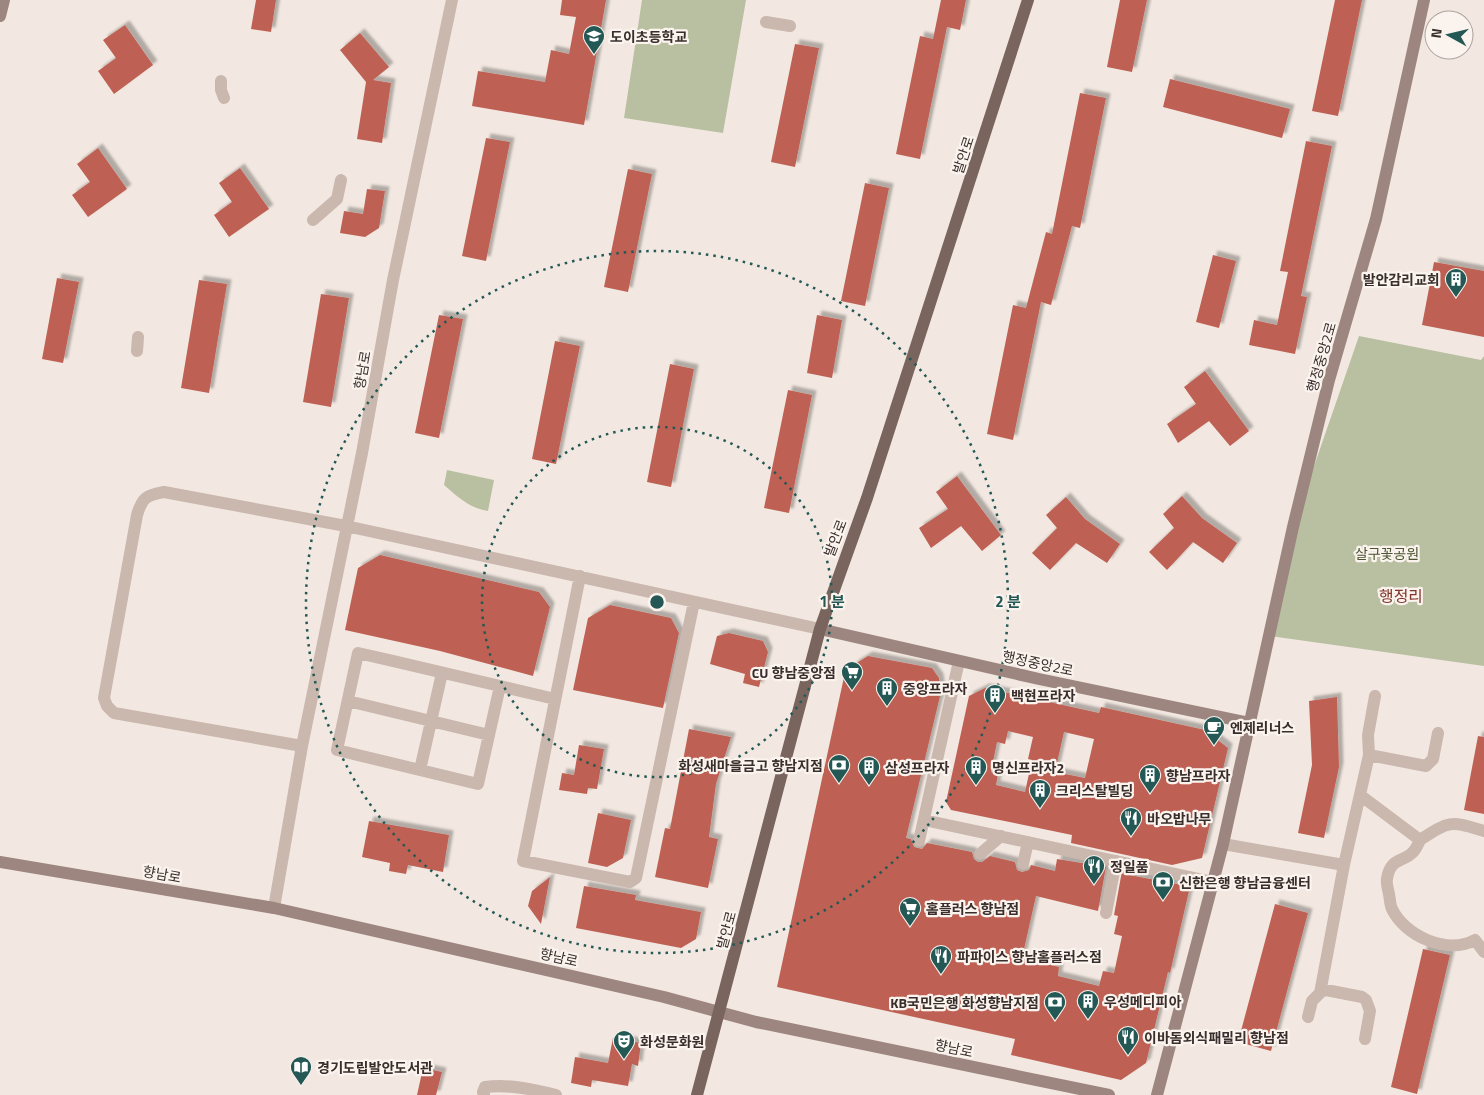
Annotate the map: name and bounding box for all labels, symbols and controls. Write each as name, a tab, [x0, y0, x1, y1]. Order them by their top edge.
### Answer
north arrow	[1424, 10, 1474, 60]
school or university icon: 도이초등학교	[582, 24, 606, 55]
place label: 도이초등학교	[610, 26, 687, 47]
text: N	[1425, 27, 1447, 39]
street label: 발안로	[947, 133, 979, 177]
building icon: 발안감리교회	[1444, 267, 1468, 298]
place label: 발안감리교회	[1363, 269, 1440, 290]
street label: 행정중앙2로	[1301, 319, 1341, 395]
street label: 향남로	[348, 349, 376, 391]
street label: 발안로	[818, 516, 852, 560]
park label: 살구꽃공원	[1355, 543, 1419, 564]
district label: 행정리	[1379, 584, 1423, 608]
text: 1 분	[819, 590, 845, 613]
text: 2 분	[995, 590, 1021, 613]
centre of rings	[648, 593, 666, 611]
street label: 행정중앙2로	[1000, 645, 1076, 681]
supermarket icon: CU 향남중앙점	[840, 660, 864, 691]
place label: CU 향남중앙점	[752, 662, 836, 683]
building icon: 중앙프라자	[875, 676, 899, 707]
place label: 중앙프라자	[903, 678, 968, 699]
building icon: 백현프라자	[983, 683, 1007, 714]
place label: 백현프라자	[1011, 685, 1076, 706]
cafe icon: 엔제리너스	[1202, 715, 1226, 746]
place label: 엔제리너스	[1230, 717, 1295, 738]
bank icon: 화성새마을금고 향남지점	[827, 753, 851, 784]
place label: 화성새마을금고 향남지점	[678, 755, 823, 776]
building icon: 삼성프라자	[857, 755, 881, 786]
building icon: 명신프라자2	[964, 755, 988, 786]
place label: 삼성프라자	[885, 757, 950, 778]
place label: 명신프라자2	[992, 757, 1064, 778]
building icon: 향남프라자	[1138, 763, 1162, 794]
place label: 향남프라자	[1166, 765, 1231, 786]
building icon: 크리스탈빌딩	[1028, 778, 1052, 809]
place label: 크리스탈빌딩	[1056, 780, 1133, 801]
restaurant icon: 바오밥나무	[1119, 806, 1143, 837]
place label: 바오밥나무	[1147, 808, 1212, 829]
restaurant icon: 정일품	[1082, 854, 1106, 885]
place label: 정일품	[1110, 856, 1149, 877]
street label: 향남로	[141, 860, 183, 888]
bank icon: 신한은행 향남금융센터	[1151, 870, 1175, 901]
place label: 신한은행 향남금융센터	[1179, 872, 1311, 893]
supermarket icon: 홈플러스 향남점	[898, 896, 922, 927]
place label: 홈플러스 향남점	[926, 898, 1019, 919]
street label: 발안로	[711, 909, 741, 951]
street label: 향남로	[538, 942, 580, 972]
restaurant icon: 파파이스 향남홈플러스점	[929, 944, 953, 975]
place label: 파파이스 향남홈플러스점	[957, 946, 1102, 967]
building icon: 우성메디피아	[1076, 989, 1100, 1020]
bank icon: KB국민은행 화성향남지점	[1043, 990, 1067, 1021]
place label: 우성메디피아	[1104, 991, 1181, 1012]
place label: KB국민은행 화성향남지점	[890, 992, 1039, 1013]
restaurant icon: 이바돔외식패밀리 향남점	[1116, 1025, 1140, 1056]
place label: 이바돔외식패밀리 향남점	[1144, 1027, 1289, 1048]
theatre icon: 화성문화원	[612, 1029, 636, 1060]
place label: 화성문화원	[640, 1031, 704, 1052]
street label: 향남로	[933, 1034, 975, 1062]
library icon: 경기도립발안도서관	[289, 1055, 313, 1086]
place label: 경기도립발안도서관	[317, 1057, 433, 1078]

